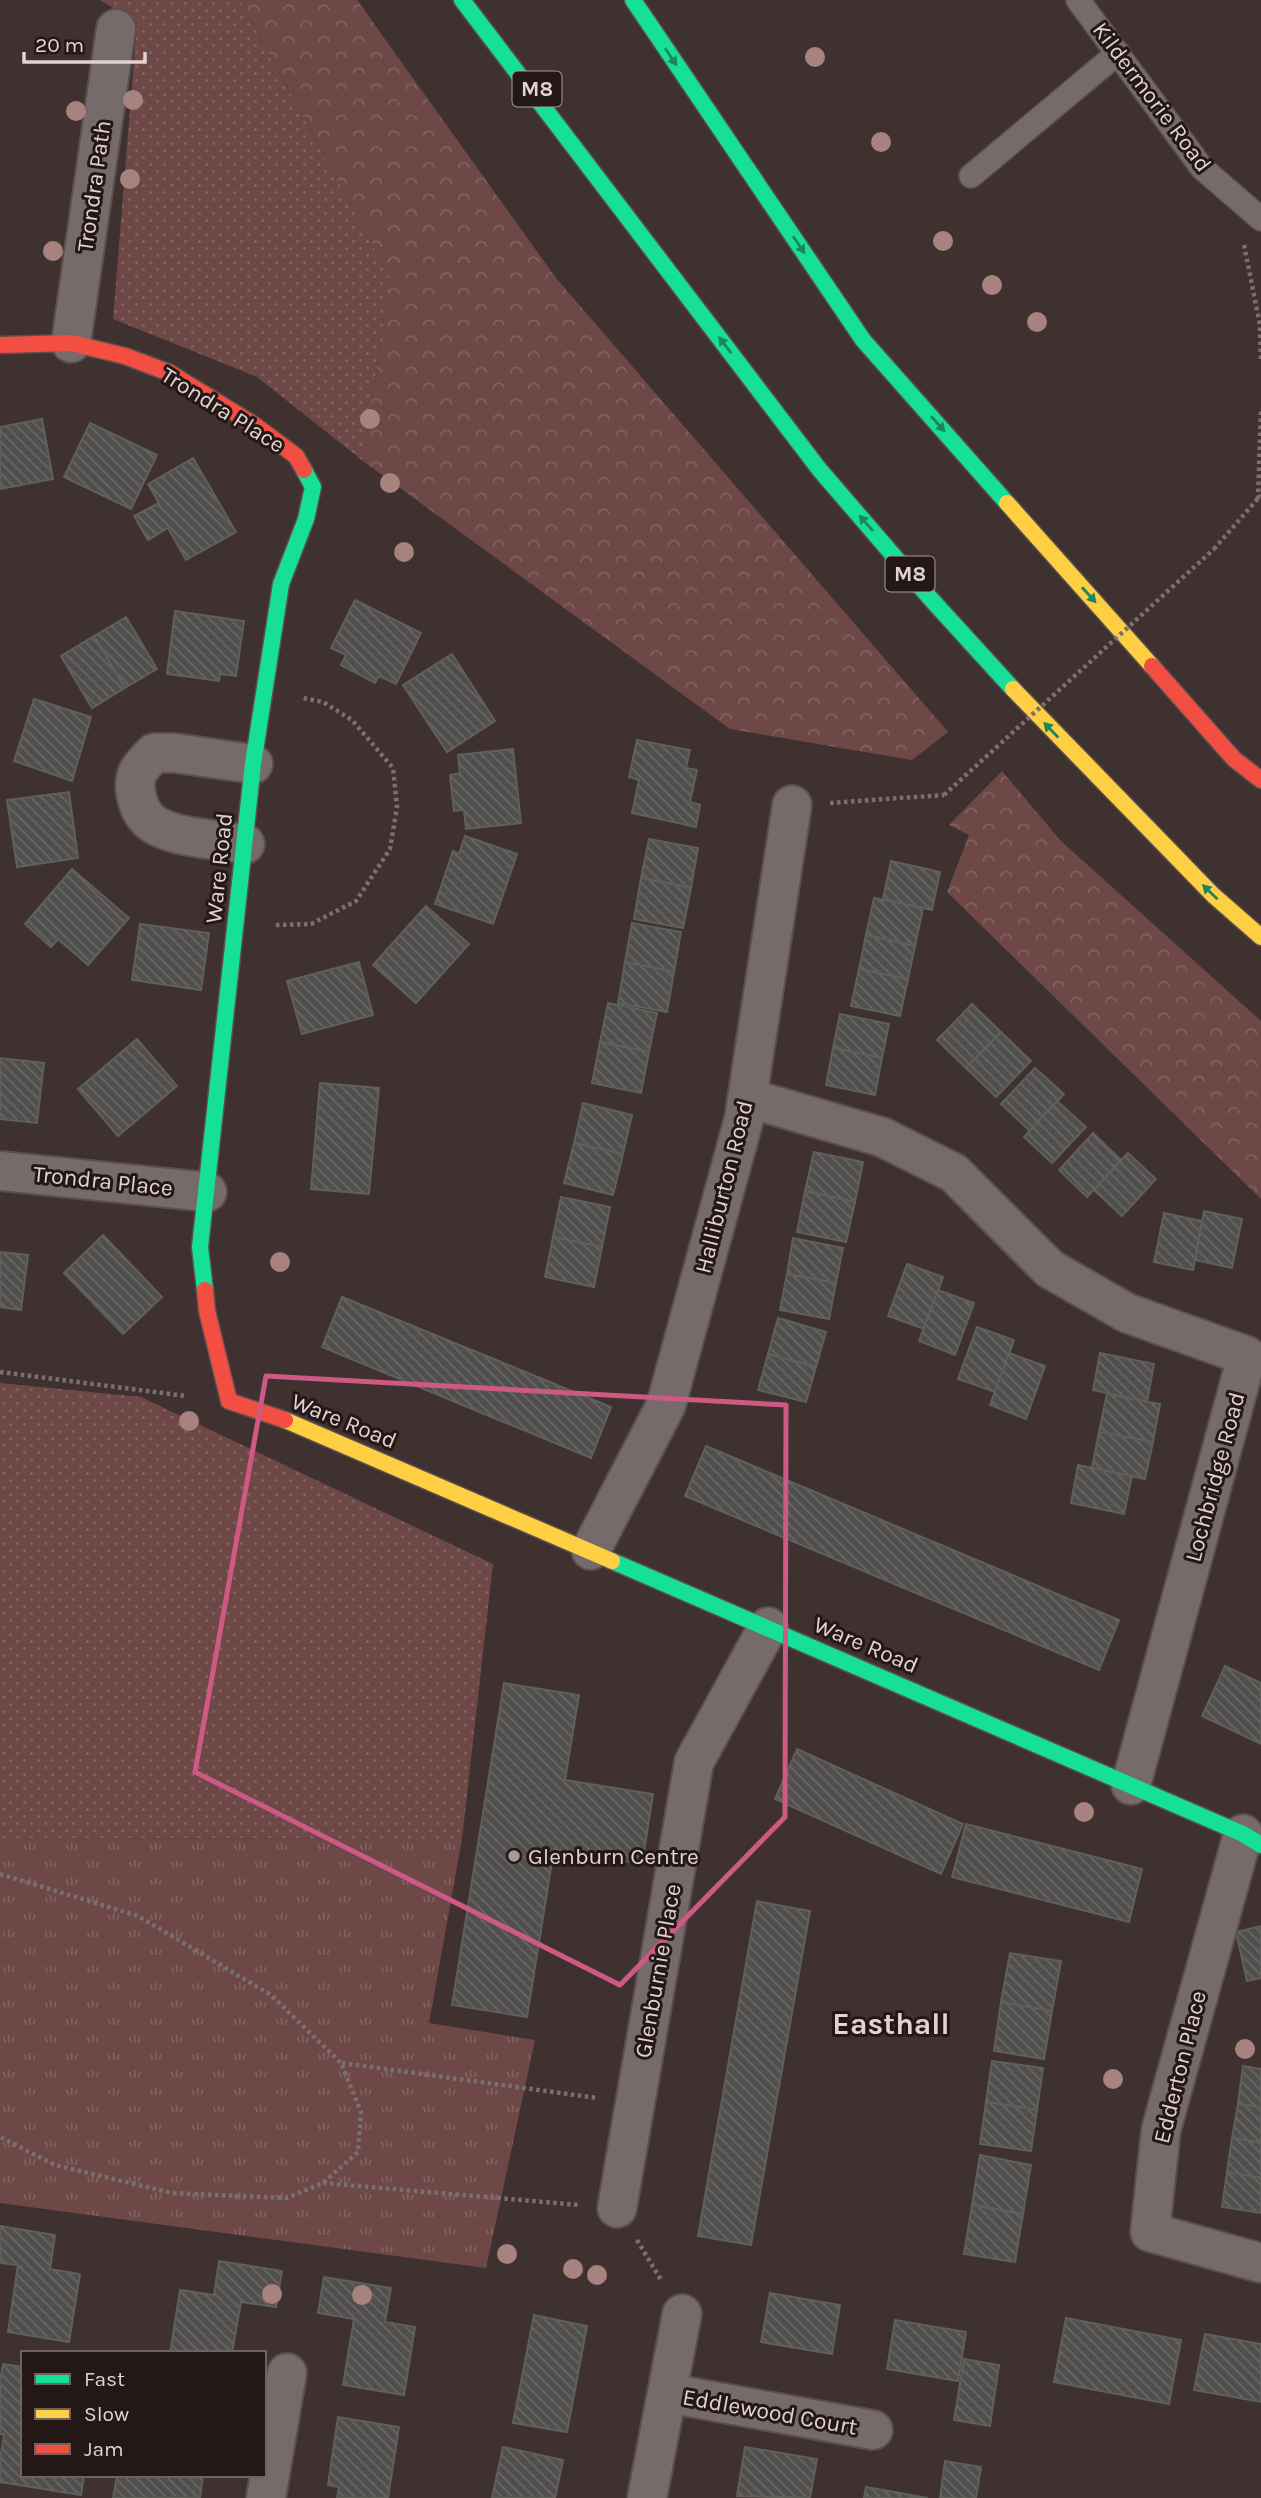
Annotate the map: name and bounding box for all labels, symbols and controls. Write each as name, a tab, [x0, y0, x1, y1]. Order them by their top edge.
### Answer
street label: Kildermorie Road	[1087, 17, 1217, 177]
scale bar	[24, 21, 145, 65]
text: 20 m	[35, 33, 84, 57]
one-way arrow	[665, 47, 678, 66]
road number: M8	[512, 72, 562, 106]
street label: Trondra Path	[71, 118, 117, 254]
one-way arrow	[792, 236, 806, 254]
one-way arrow	[718, 336, 732, 355]
street label: Trondra Place	[156, 361, 290, 459]
one-way arrow	[930, 416, 945, 433]
one-way arrow	[859, 515, 874, 533]
road number: M8	[886, 556, 934, 592]
one-way arrow	[1081, 586, 1097, 604]
one-way arrow	[1042, 721, 1059, 738]
street label: Ware Road	[200, 811, 238, 925]
one-way arrow	[1202, 883, 1219, 900]
street label: Halliburton Road	[689, 1098, 759, 1276]
street label: Trondra Place	[32, 1160, 174, 1202]
street label: Ware Road	[287, 1388, 401, 1454]
street label: Lochbridge Road	[1179, 1389, 1251, 1565]
street label: Ware Road	[810, 1611, 922, 1679]
place label: Glenburn Centre	[528, 1843, 699, 1870]
marker: Glenburn Centre	[506, 1848, 522, 1864]
street label: Glenburnie Place	[629, 1882, 687, 2060]
street label: Edderton Place	[1148, 1988, 1212, 2146]
district label: Easthall	[832, 2006, 950, 2042]
legend	[21, 2351, 266, 2477]
text: Fast	[84, 2367, 125, 2391]
street label: Eddlewood Court	[681, 2383, 860, 2441]
text: Slow	[84, 2402, 129, 2426]
text: Jam	[84, 2437, 124, 2461]

